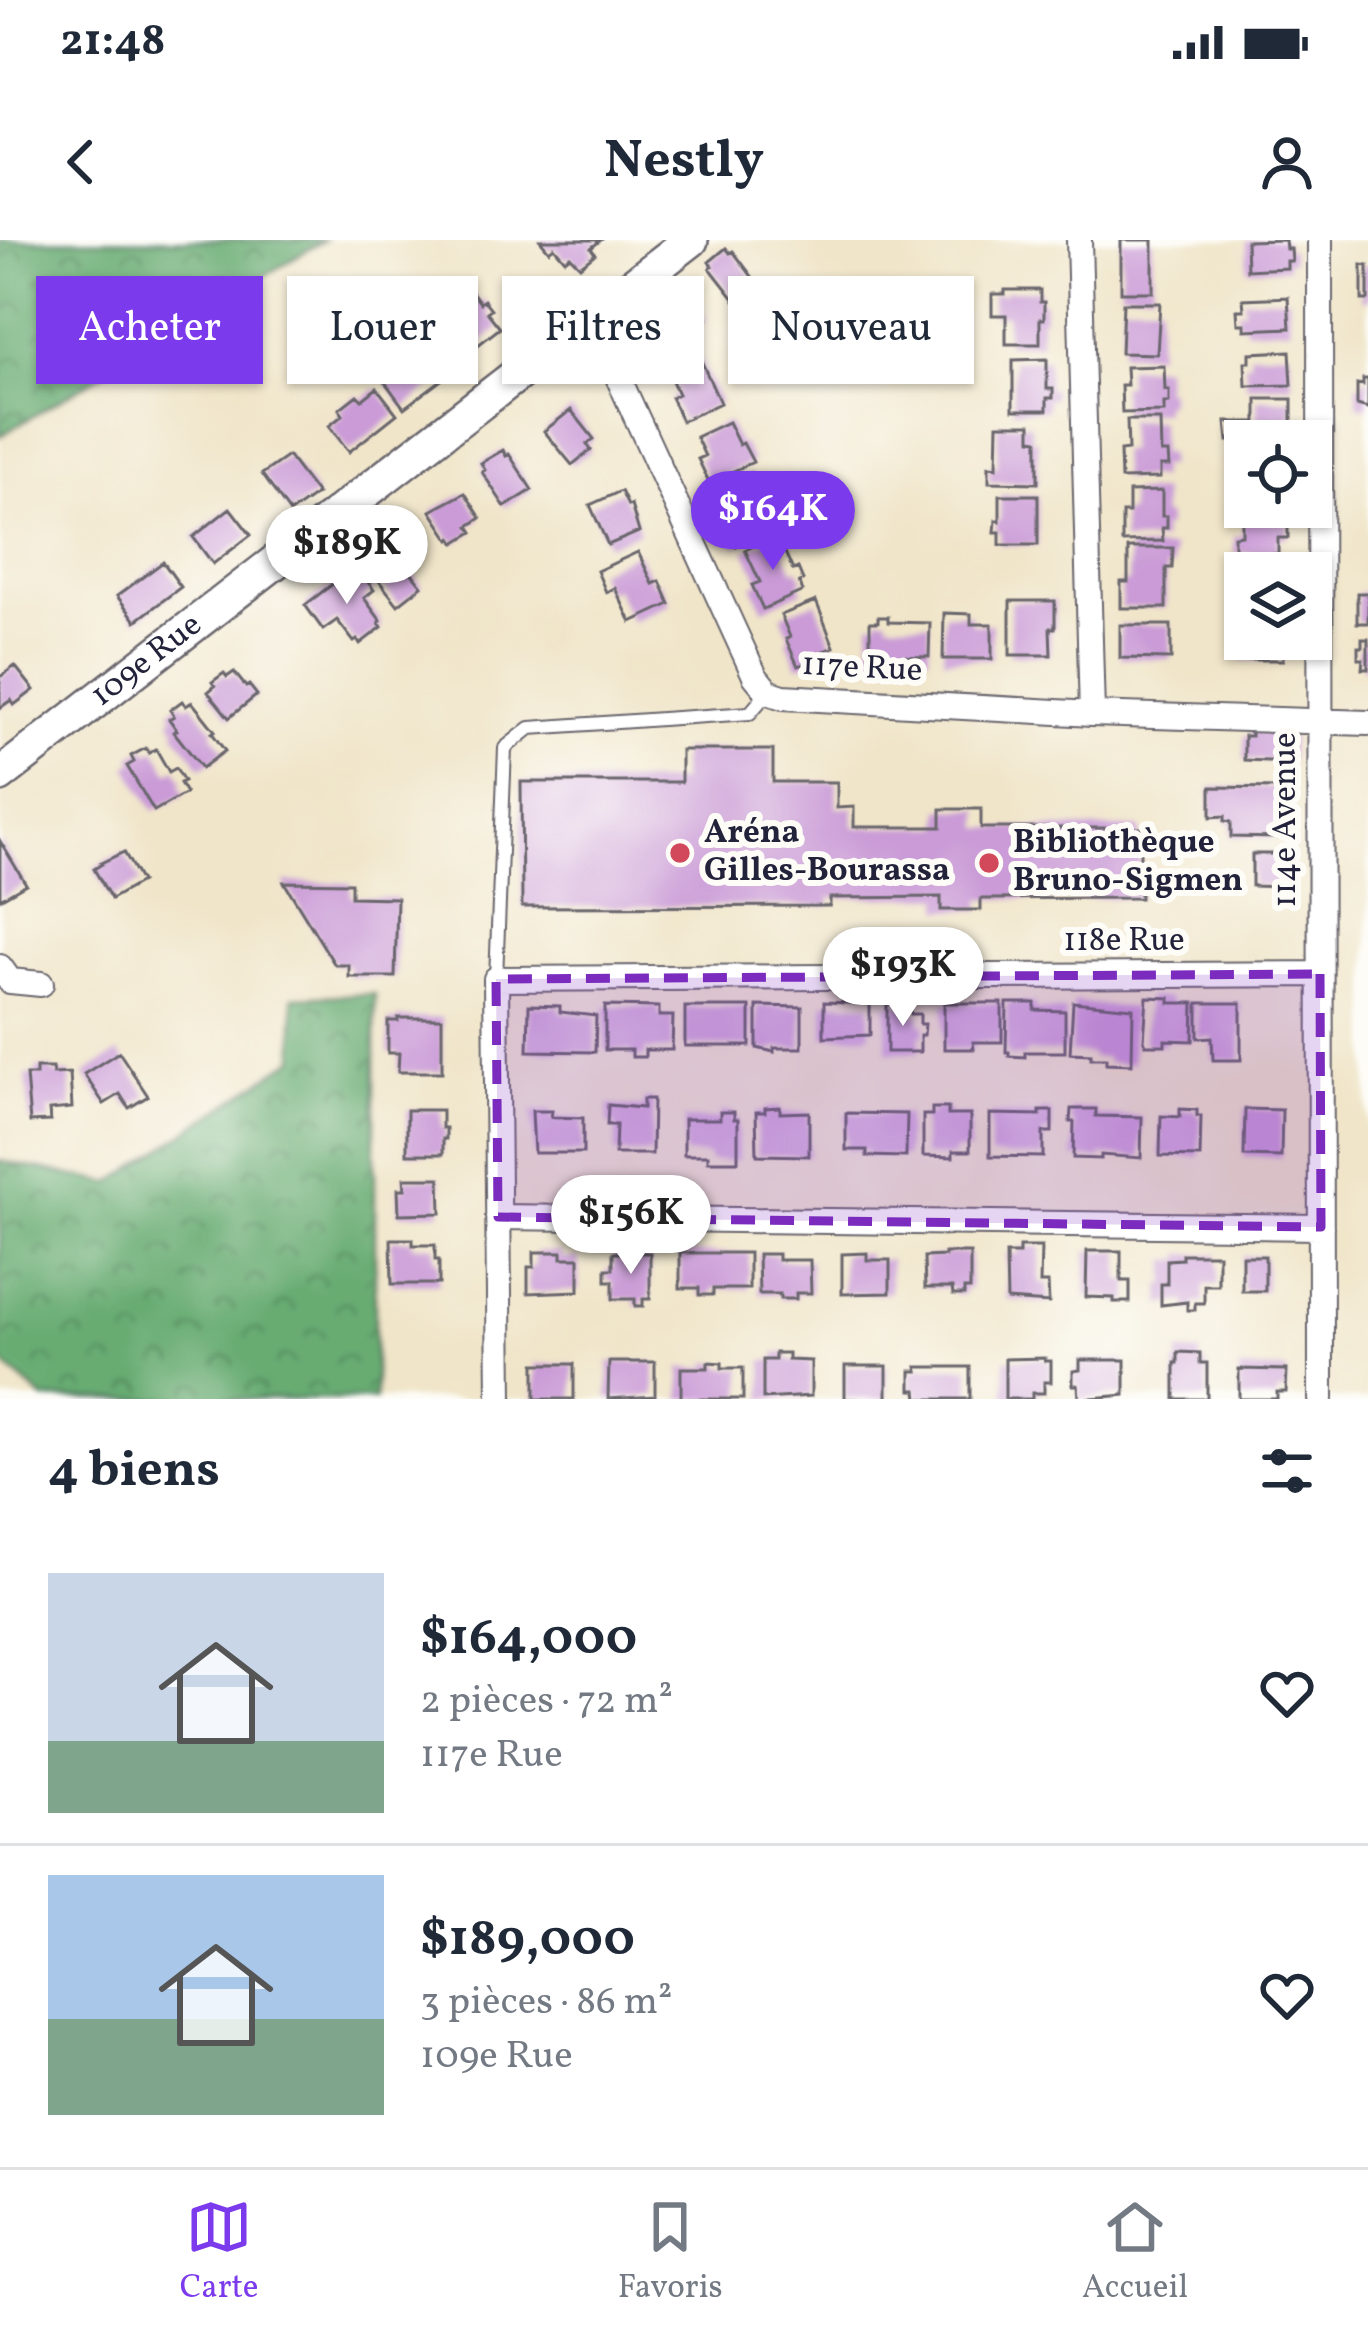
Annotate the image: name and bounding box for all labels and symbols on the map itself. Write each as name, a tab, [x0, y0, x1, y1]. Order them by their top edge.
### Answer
pin: $164K	[689, 471, 857, 573]
pin: $189K	[263, 505, 431, 607]
street label: 109e Rue	[82, 603, 212, 719]
street label: 117e Rue	[801, 643, 923, 695]
street label: 114e Avenue	[1264, 732, 1310, 908]
place label: Aréna Gilles-Bourassa	[704, 811, 950, 895]
place label: Bibliothèque Bruno-Sigmen	[1013, 821, 1243, 905]
marker: Aréna Gilles-Bourassa	[667, 840, 693, 866]
marker: Bibliothèque Bruno-Sigmen	[976, 850, 1002, 876]
street label: 118e Rue	[1063, 919, 1185, 965]
pin: $193K	[819, 927, 987, 1029]
pin: $156K	[547, 1175, 715, 1277]

